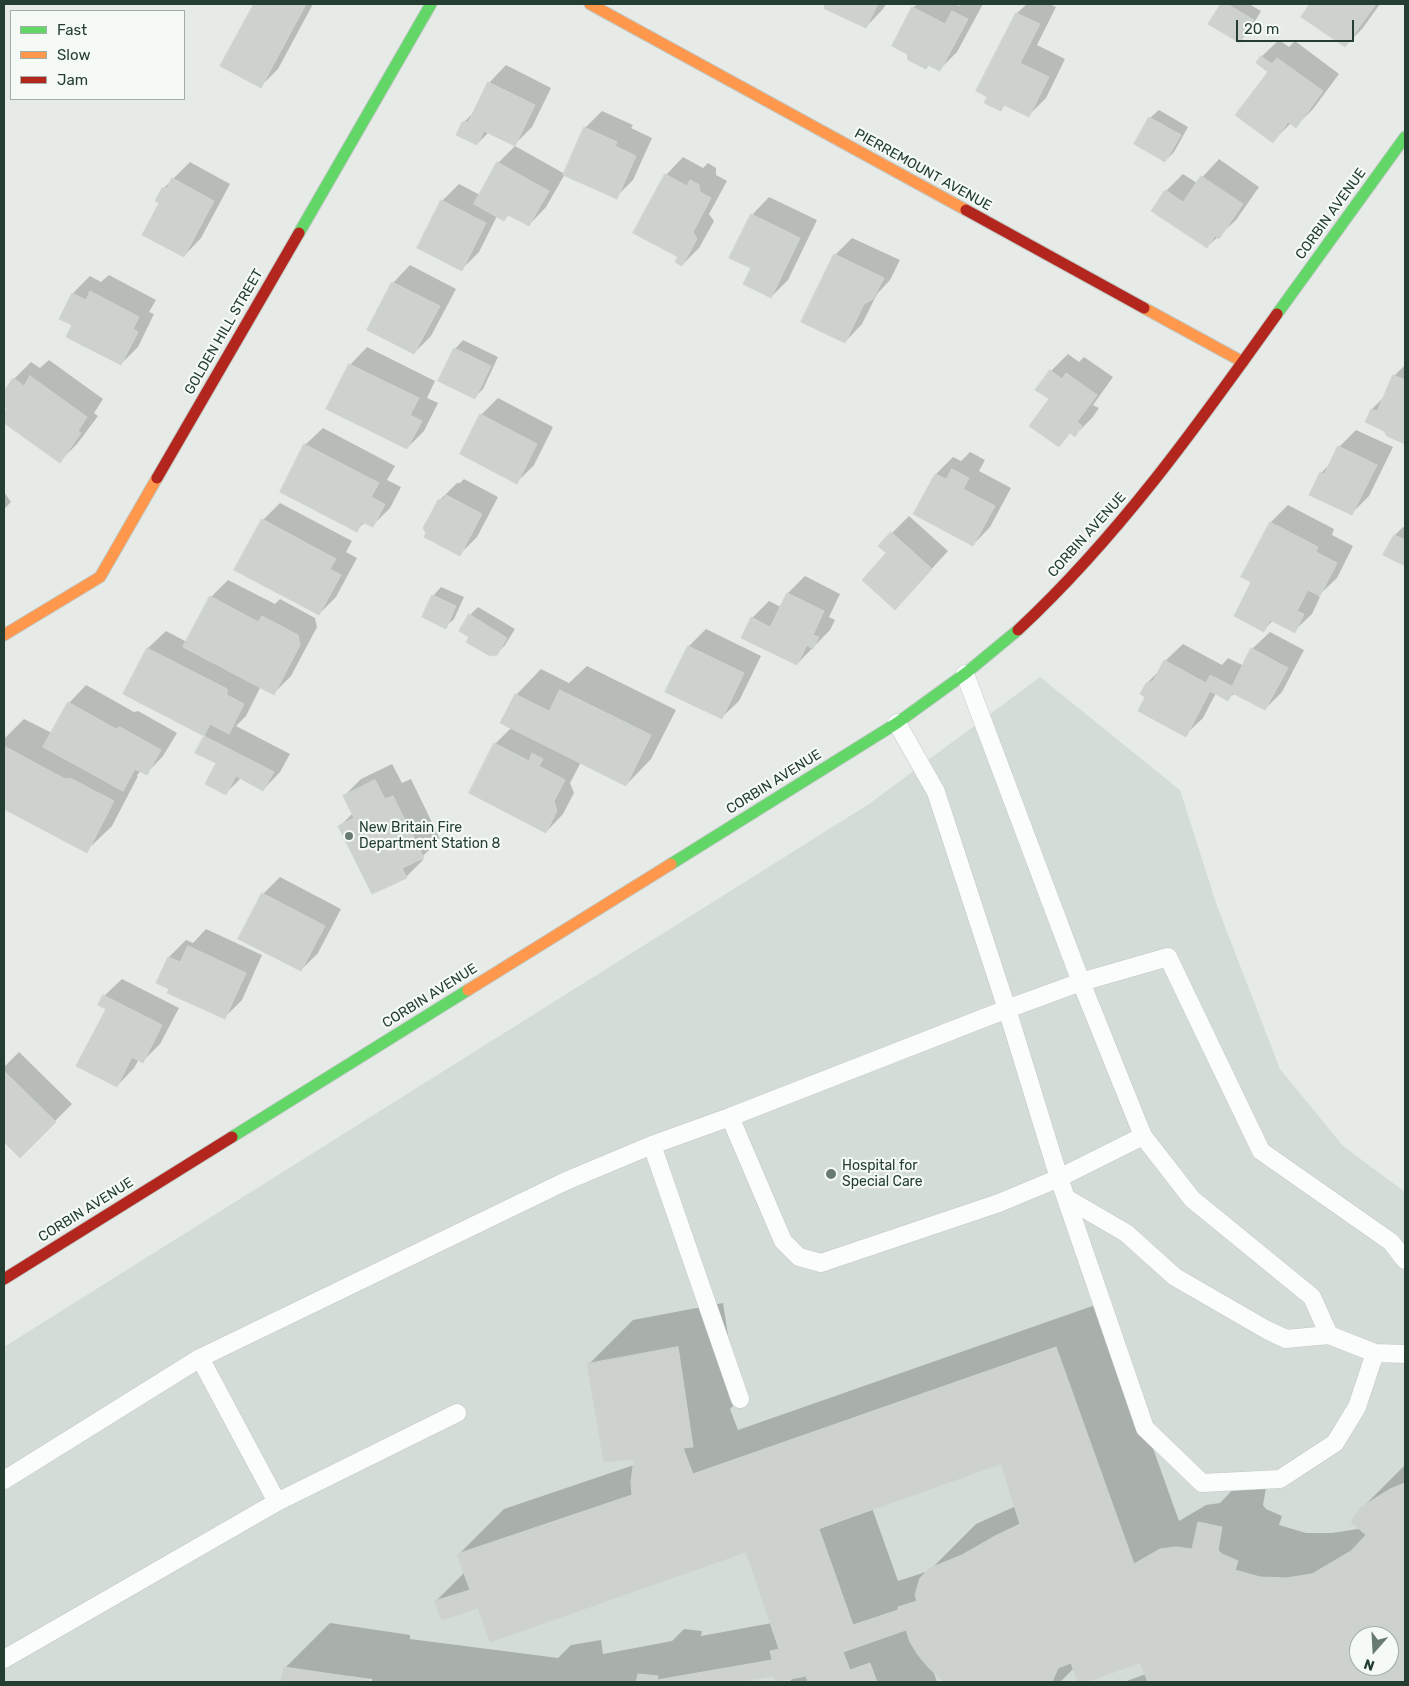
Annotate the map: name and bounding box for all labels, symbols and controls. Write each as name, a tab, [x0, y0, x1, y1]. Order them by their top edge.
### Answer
legend	[10, 10, 185, 100]
scale bar	[1239, 10, 1356, 42]
text: 20 m	[1244, 20, 1279, 38]
text: Fast	[57, 21, 87, 39]
text: Slow	[57, 46, 90, 64]
text: Jam	[57, 71, 88, 89]
street label: PIERREMOUNT AVENUE	[852, 125, 994, 215]
street label: CORBIN AVENUE	[1292, 165, 1370, 263]
street label: GOLDEN HILL STREET	[181, 266, 267, 398]
street label: CORBIN AVENUE	[1044, 489, 1130, 581]
street label: CORBIN AVENUE	[723, 746, 825, 818]
place label: New Britain Fire Department Station 8	[359, 820, 500, 852]
marker: New Britain Fire Department Station 8	[343, 830, 355, 842]
street label: CORBIN AVENUE	[379, 960, 481, 1032]
place label: Hospital for Special Care	[842, 1158, 923, 1190]
marker: Hospital for Special Care	[824, 1167, 838, 1181]
street label: CORBIN AVENUE	[35, 1174, 137, 1246]
north arrow	[1349, 1626, 1399, 1676]
text: N	[1362, 1655, 1377, 1674]

